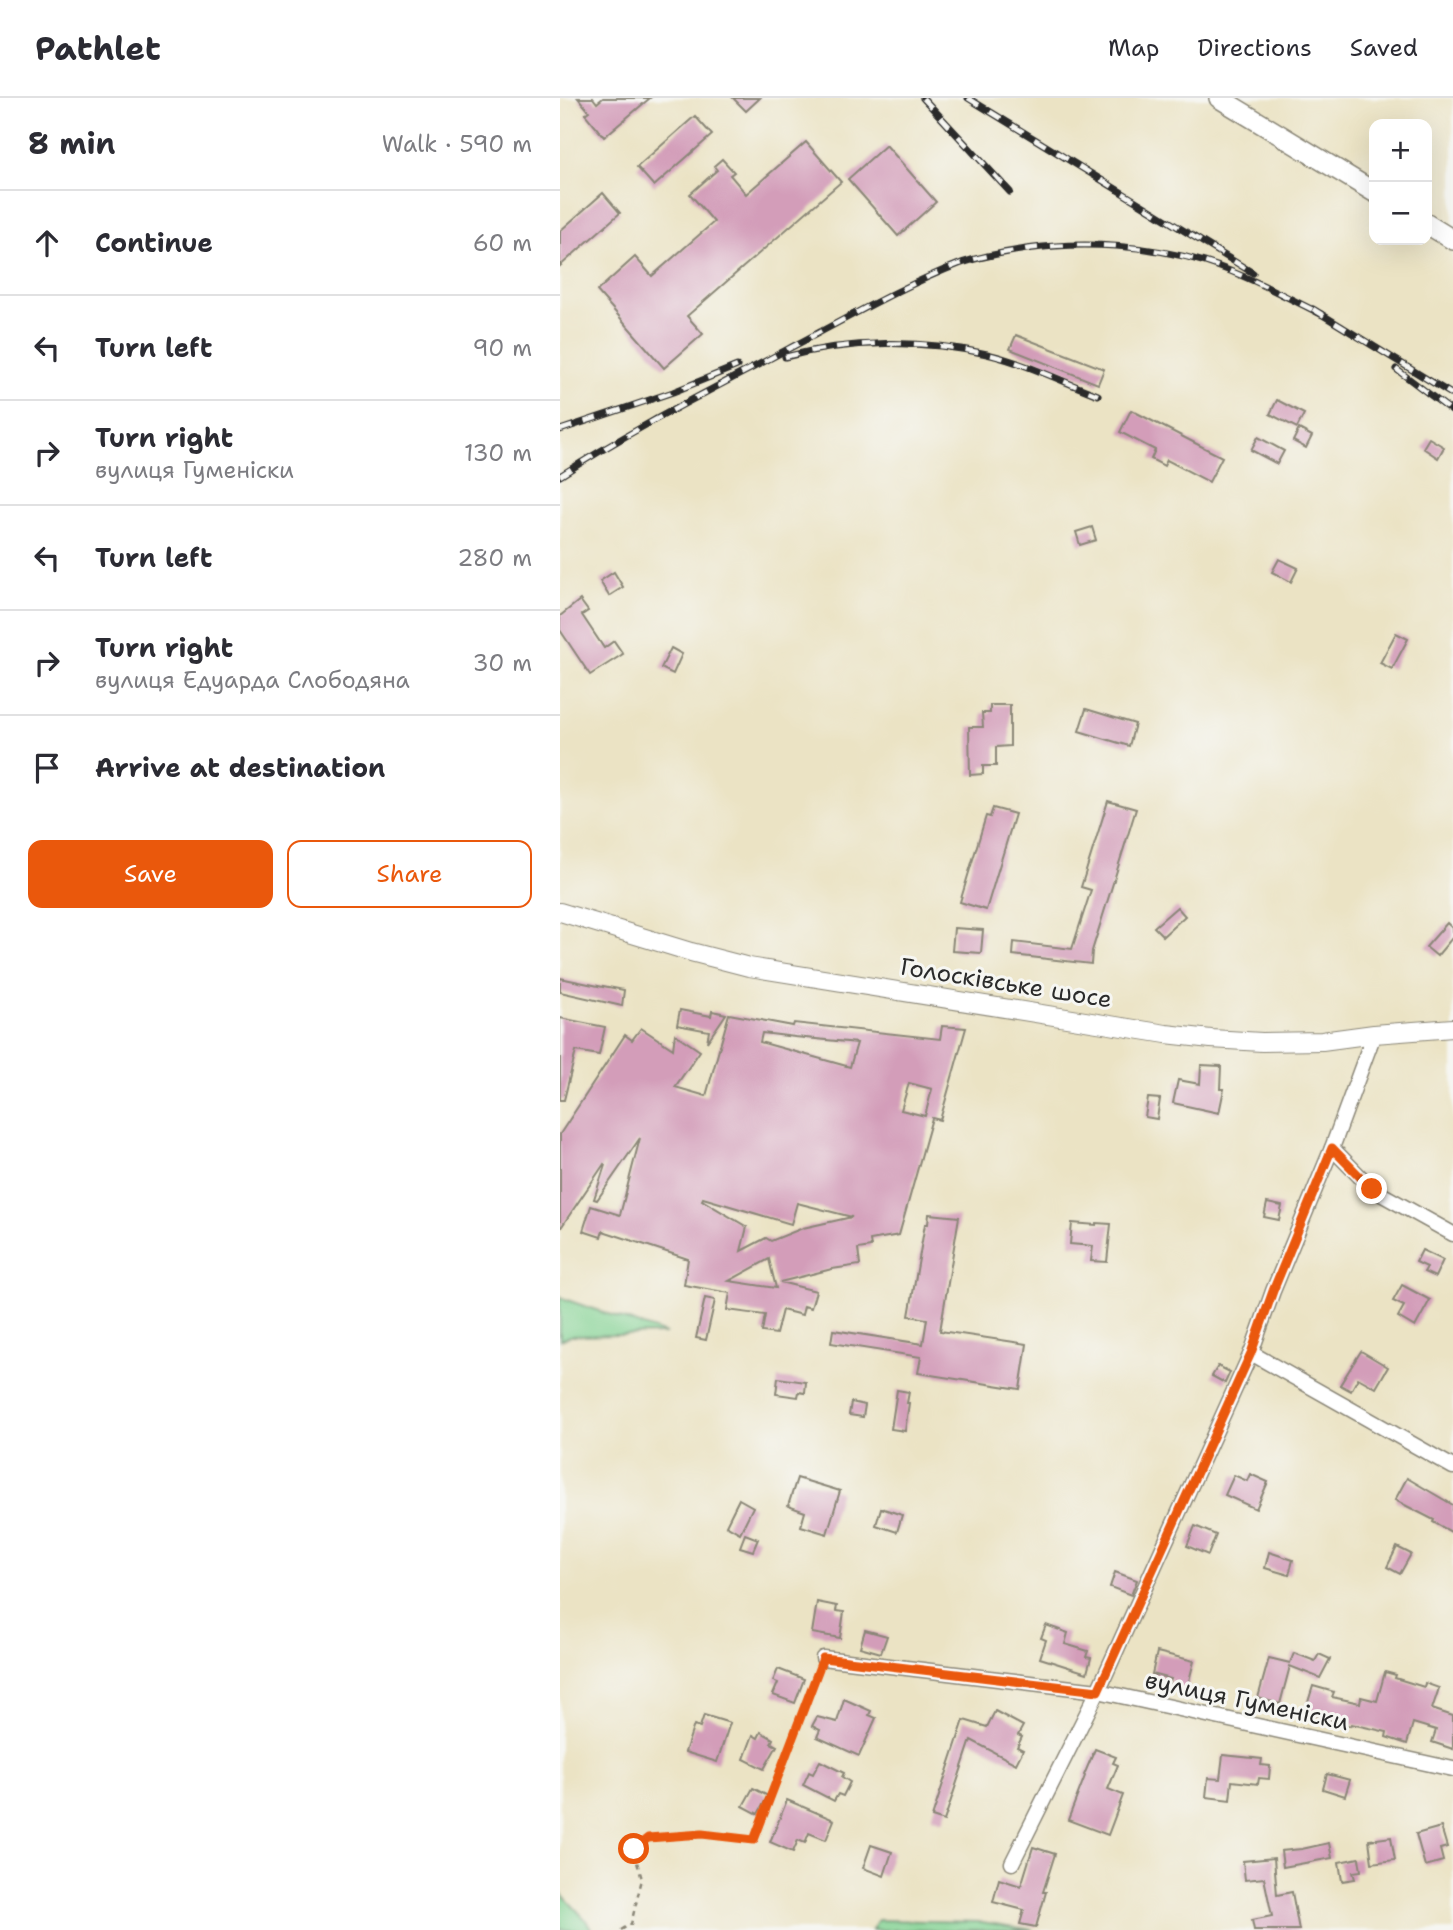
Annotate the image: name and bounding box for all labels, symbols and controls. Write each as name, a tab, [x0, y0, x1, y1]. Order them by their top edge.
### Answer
text: Pathlet	[35, 26, 161, 71]
text: Map	[1108, 32, 1159, 64]
text: Directions	[1197, 32, 1312, 64]
text: Saved	[1350, 32, 1418, 64]
map controls	[1369, 119, 1432, 245]
button: +	[1369, 119, 1432, 182]
text: 8 min	[28, 123, 115, 164]
text: Walk · 590 m	[382, 129, 532, 159]
button: −	[1369, 182, 1432, 245]
icon: ahead	[28, 224, 66, 262]
text: Continue	[95, 225, 213, 260]
text: 60 m	[473, 228, 532, 258]
icon: left	[28, 329, 66, 367]
text: Turn left	[95, 330, 212, 365]
text: 90 m	[472, 333, 532, 363]
text: Turn right	[95, 420, 233, 455]
icon: right	[28, 434, 66, 472]
text: 130 m	[464, 438, 532, 468]
text: вулиця Гуменіски	[95, 455, 294, 485]
icon: left	[28, 539, 66, 577]
text: Turn left	[95, 540, 212, 575]
text: 280 m	[457, 543, 532, 573]
text: Turn right	[95, 630, 233, 665]
icon: right	[28, 644, 66, 682]
text: 30 m	[473, 648, 532, 678]
text: вулиця Едуарда Слободяна	[95, 665, 410, 695]
icon: arrive	[28, 749, 66, 787]
text: Arrive at destination	[95, 750, 385, 785]
button: Save	[28, 840, 273, 908]
button: Share	[287, 840, 532, 908]
street label: Голосківське шосе	[898, 950, 1114, 1016]
route end	[1356, 1173, 1387, 1204]
street label: вулиця Гуменіски	[1142, 1664, 1352, 1738]
route start	[618, 1833, 649, 1864]

